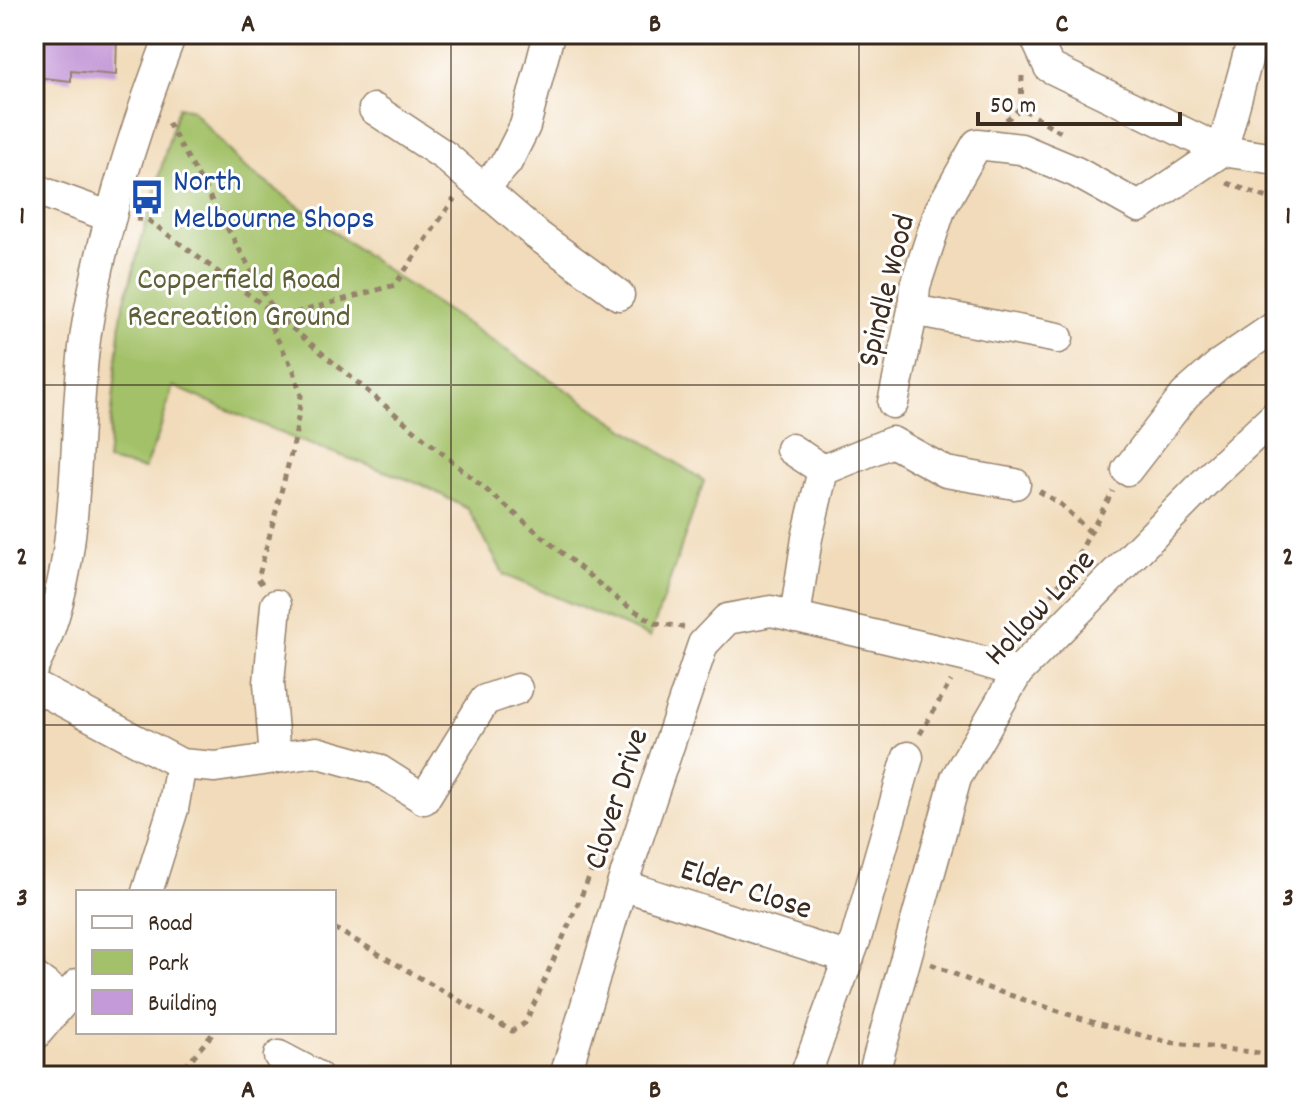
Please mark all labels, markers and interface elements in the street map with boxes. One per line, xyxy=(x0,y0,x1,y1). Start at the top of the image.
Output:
text: A xyxy=(241,7,255,44)
text: B xyxy=(649,7,661,44)
text: C xyxy=(1056,7,1069,44)
scale bar xyxy=(978,76,1180,126)
text: 50 m xyxy=(990,90,1036,124)
place label: North Melbourne Shops xyxy=(173,161,375,244)
bus stop icon: North Melbourne Shops xyxy=(128,178,166,216)
text: 1 xyxy=(19,199,25,236)
text: 1 xyxy=(1285,199,1291,236)
street label: Spindle Wood xyxy=(848,210,930,372)
park label: Copperfield Road Recreation Ground xyxy=(127,259,351,342)
text: 2 xyxy=(16,540,28,577)
text: 2 xyxy=(1282,540,1294,577)
street label: Hollow Lane xyxy=(975,541,1108,678)
street label: Clover Drive xyxy=(574,723,663,876)
street label: Elder Close xyxy=(674,849,817,935)
text: 3 xyxy=(16,881,28,918)
text: 3 xyxy=(1282,881,1294,918)
legend xyxy=(76,890,336,1034)
text: Road xyxy=(148,908,193,942)
text: Park xyxy=(148,948,189,982)
text: Building xyxy=(148,988,217,1022)
text: A xyxy=(241,1073,255,1110)
text: B xyxy=(649,1073,661,1110)
text: C xyxy=(1056,1073,1069,1110)

